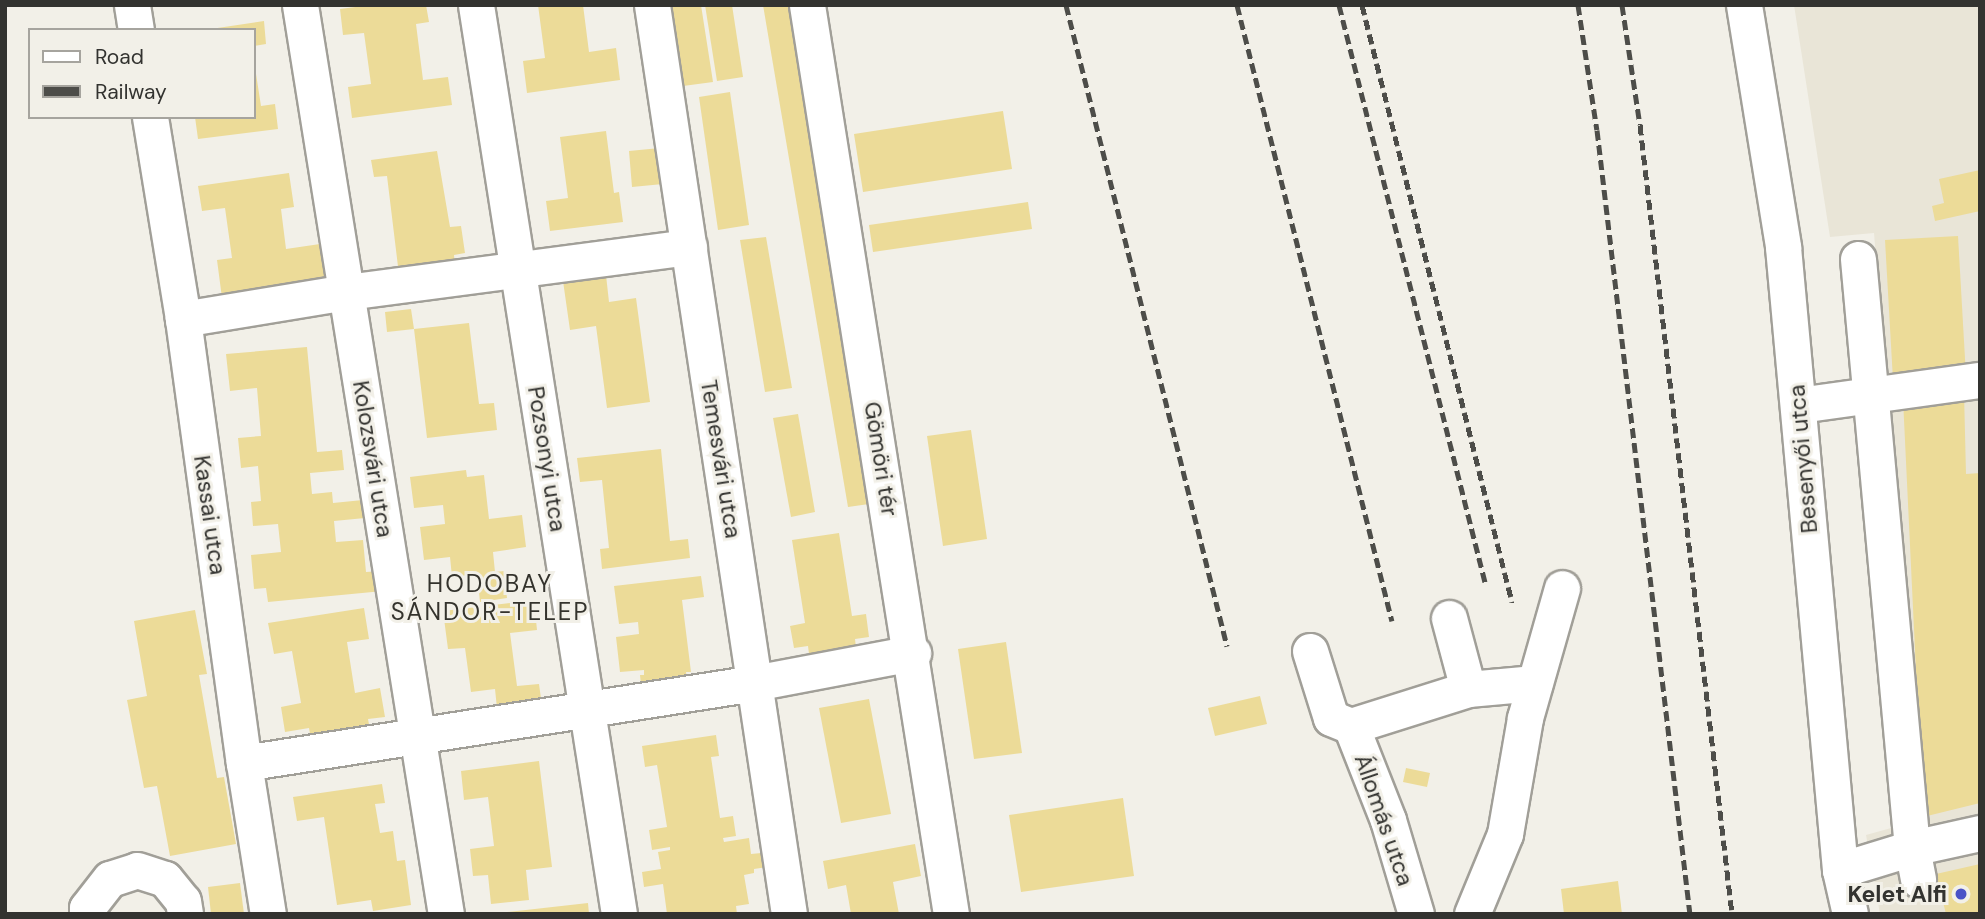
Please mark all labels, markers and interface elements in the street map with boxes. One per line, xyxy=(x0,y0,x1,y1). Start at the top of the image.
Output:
legend xyxy=(28,28,256,119)
text: Road xyxy=(95,43,144,71)
text: Railway xyxy=(95,78,167,106)
street label: Temesvári utca xyxy=(695,378,747,540)
street label: Kolozsvári utca xyxy=(347,379,399,539)
street label: Pozsonyi utca xyxy=(522,384,572,534)
street label: Besenyői utca xyxy=(1783,384,1823,534)
street label: Gömöri tér xyxy=(858,400,904,518)
street label: Kassai utca xyxy=(188,454,232,576)
district label: HODOBAY SÁNDOR-TELEP xyxy=(392,570,588,626)
street label: Állomás utca xyxy=(1349,751,1419,889)
place label: Kelet Alfi xyxy=(1847,880,1947,908)
marker: Kelet Alfi xyxy=(1953,886,1969,902)

